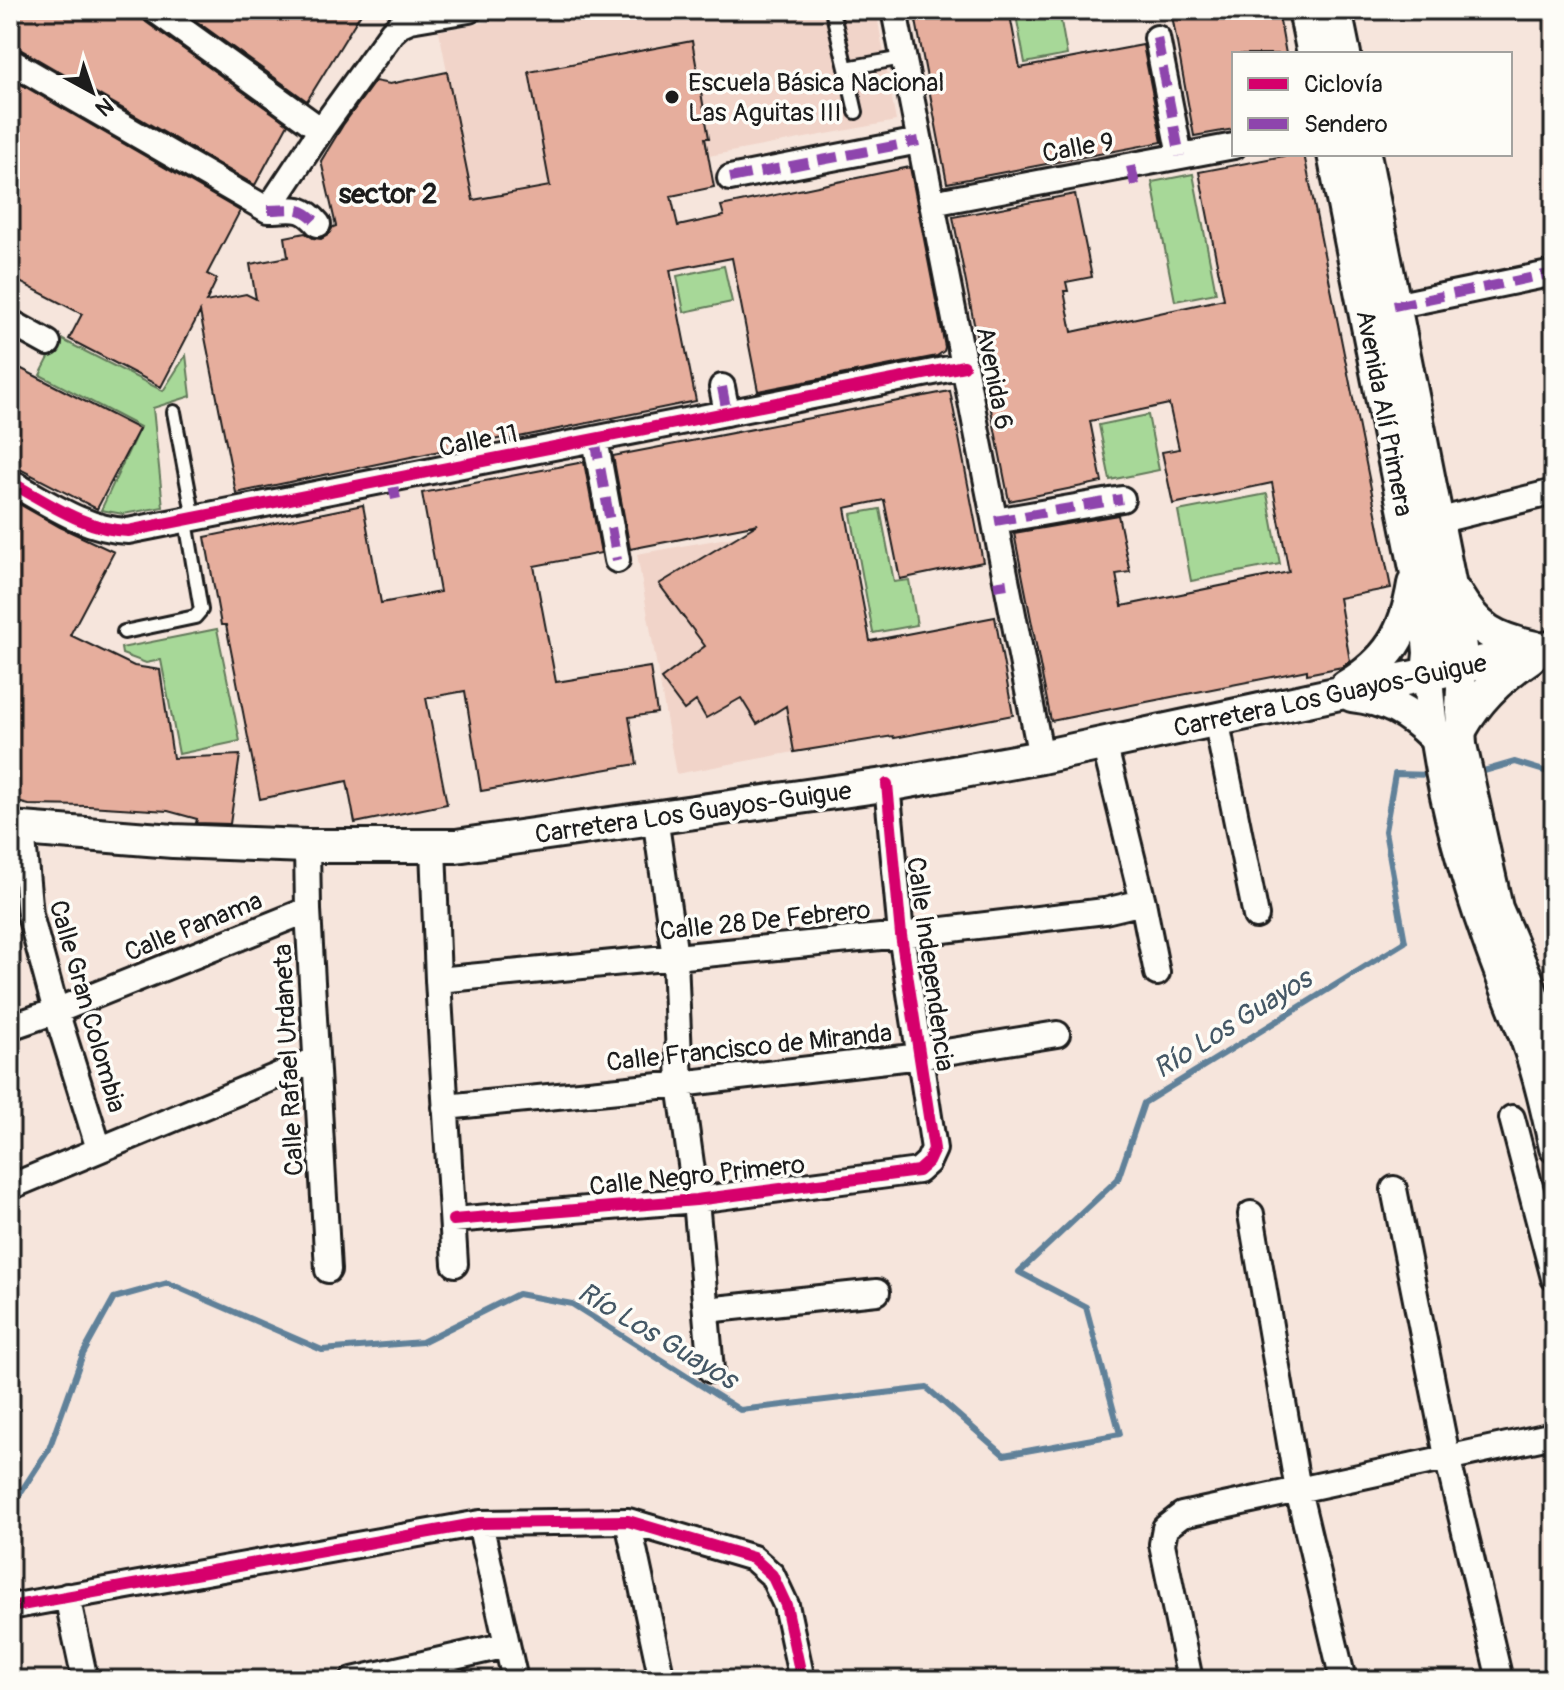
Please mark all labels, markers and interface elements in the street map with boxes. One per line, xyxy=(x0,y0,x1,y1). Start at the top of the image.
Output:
north arrow xyxy=(52,52,132,132)
legend xyxy=(1232,52,1512,156)
place label: Escuela Básica Nacional Las Aguitas III xyxy=(688,67,944,129)
text: Ciclovía xyxy=(1304,70,1383,99)
marker: Escuela Básica Nacional Las Aguitas III xyxy=(663,88,681,106)
text: N xyxy=(89,91,119,122)
text: Sendero xyxy=(1304,110,1388,139)
street label: Calle 9 xyxy=(1040,126,1117,170)
district label: sector 2 xyxy=(339,177,437,212)
street label: Avenida Alí Primera xyxy=(1348,307,1420,519)
street label: Avenida 6 xyxy=(968,324,1020,432)
street label: Calle 11 xyxy=(436,418,520,464)
street label: Carretera Los Guayos-Guigue xyxy=(1171,647,1490,745)
street label: Carretera Los Guayos-Guigue xyxy=(533,775,854,851)
street label: Calle Independencia xyxy=(899,855,961,1073)
street label: Calle Panama xyxy=(120,885,267,969)
street label: Calle 28 De Febrero xyxy=(658,894,872,948)
street label: Calle Gran Colombia xyxy=(41,897,133,1116)
street label: Calle Rafael Urdaneta xyxy=(267,943,311,1177)
water label: Río Los Guayos xyxy=(1147,960,1321,1087)
street label: Calle Francisco de Miranda xyxy=(605,1017,894,1079)
street label: Calle Negro Primero xyxy=(588,1149,806,1203)
water label: Río Los Guayos xyxy=(571,1275,746,1399)

